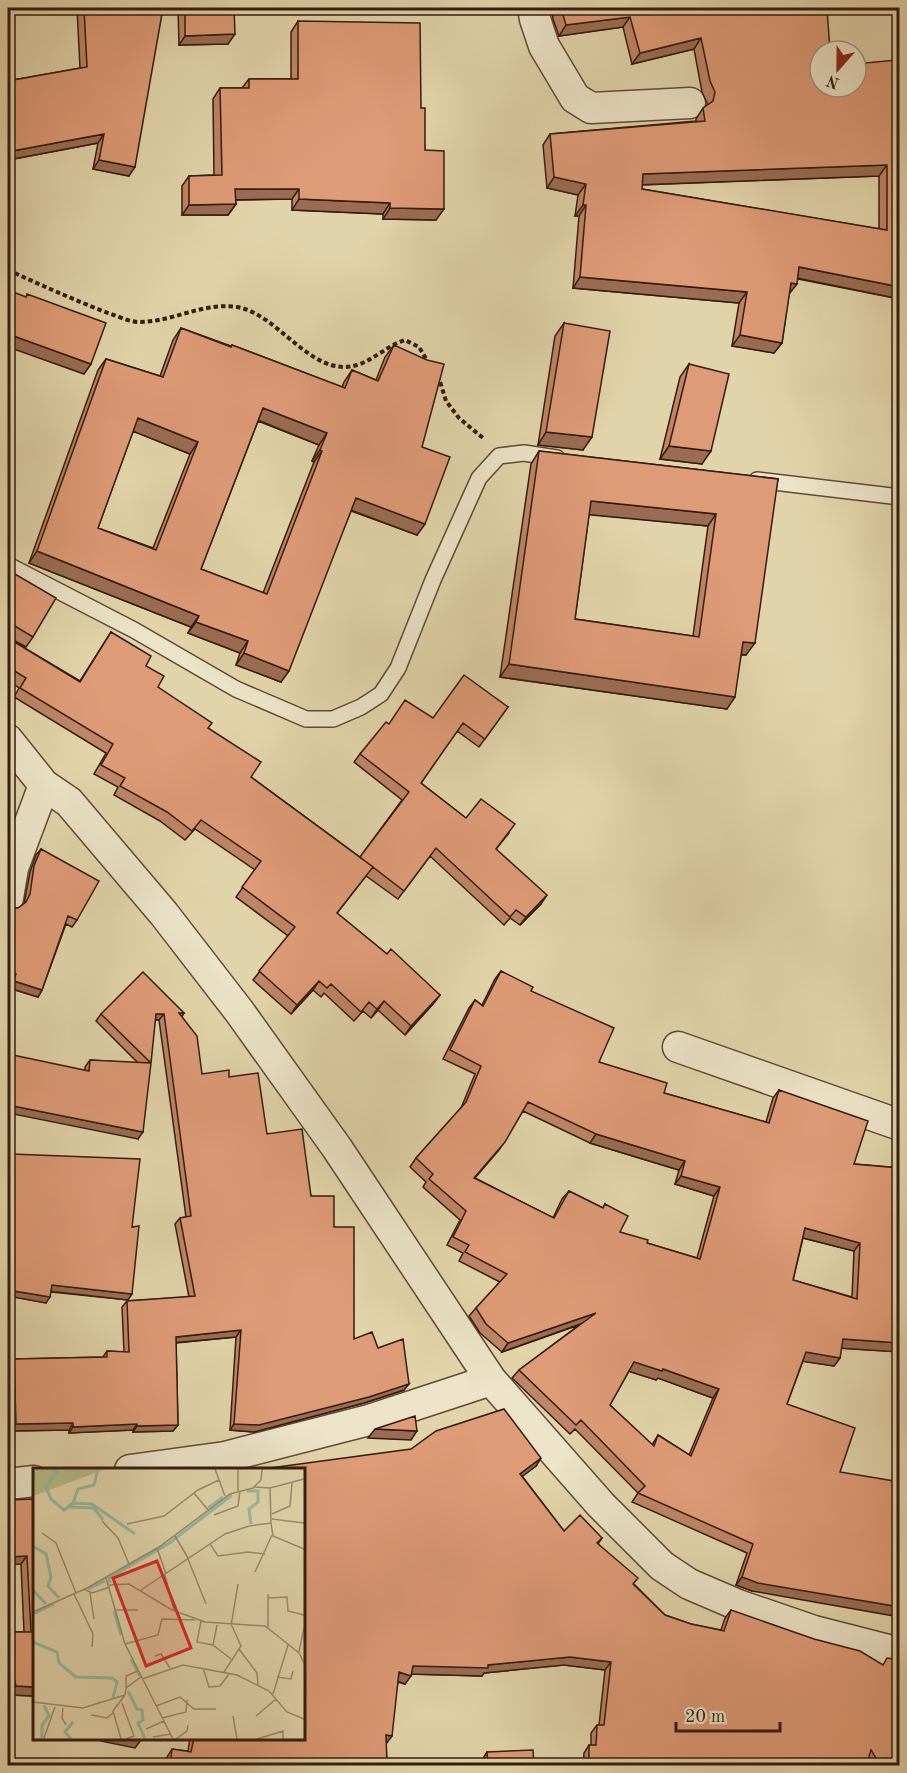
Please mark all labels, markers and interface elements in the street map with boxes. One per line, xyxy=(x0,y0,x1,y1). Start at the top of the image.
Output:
north arrow xyxy=(808,39,868,99)
text: N xyxy=(824,71,842,91)
inset map xyxy=(33,1468,304,1740)
scale bar xyxy=(676,1695,780,1733)
text: 20 m xyxy=(685,1708,725,1726)

